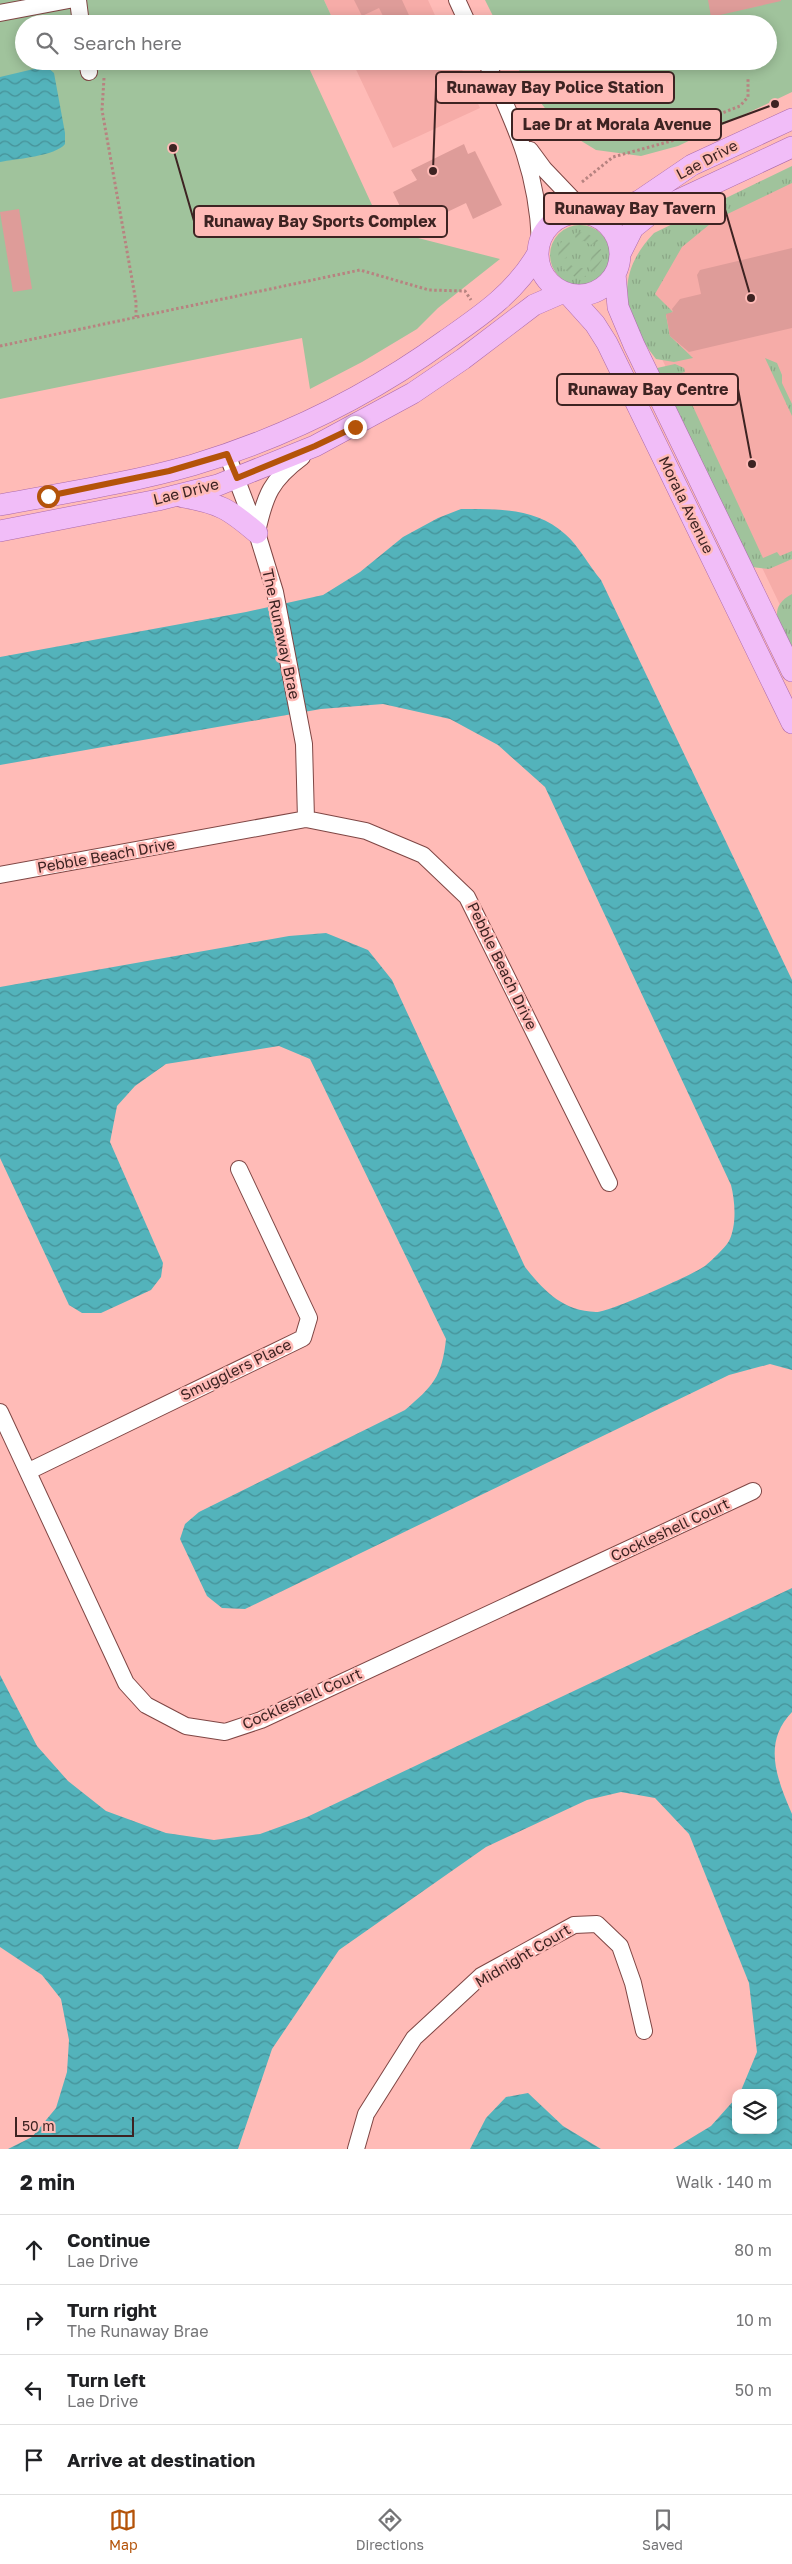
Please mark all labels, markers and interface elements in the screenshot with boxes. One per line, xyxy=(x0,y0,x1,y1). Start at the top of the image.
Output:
search box xyxy=(15,15,777,70)
icon: search xyxy=(33,29,61,57)
text: Search here xyxy=(73,31,182,54)
callout: Runaway Bay Police Station xyxy=(436,72,674,103)
text: Runaway Bay Police Station xyxy=(446,77,664,97)
callout: Lae Dr at Morala Avenue xyxy=(512,109,721,140)
text: Lae Dr at Morala Avenue xyxy=(523,114,711,134)
street label: Lae Drive xyxy=(673,135,741,183)
callout: Runaway Bay Tavern xyxy=(544,193,725,224)
text: Runaway Bay Tavern xyxy=(554,198,716,218)
callout: Runaway Bay Sports Complex xyxy=(194,206,447,237)
text: Runaway Bay Sports Complex xyxy=(203,211,437,231)
callout: Runaway Bay Centre xyxy=(557,374,738,405)
text: Runaway Bay Centre xyxy=(568,379,728,399)
route end xyxy=(344,416,367,439)
street label: Morala Avenue xyxy=(656,453,718,556)
street label: Lae Drive xyxy=(151,474,221,508)
route start xyxy=(37,485,60,508)
street label: The Runaway Brae xyxy=(259,567,305,701)
street label: Pebble Beach Drive xyxy=(36,834,176,876)
street label: Pebble Beach Drive xyxy=(464,899,542,1032)
street label: Smugglers Place xyxy=(177,1334,294,1404)
street label: Cockleshell Court xyxy=(607,1494,732,1564)
street label: Cockleshell Court xyxy=(239,1664,364,1733)
street label: Midnight Court xyxy=(472,1920,573,1991)
map controls xyxy=(732,2089,777,2134)
button: layers xyxy=(732,2089,777,2134)
scale bar xyxy=(15,2114,134,2137)
text: 50 m xyxy=(22,2117,55,2134)
text: 2 min xyxy=(20,2169,75,2195)
text: Walk · 140 m xyxy=(676,2172,772,2192)
text: Continue xyxy=(67,2228,150,2251)
icon: ahead xyxy=(20,2236,48,2264)
text: 80 m xyxy=(734,2240,772,2260)
text: Lae Drive xyxy=(67,2251,138,2271)
text: Turn right xyxy=(67,2298,157,2321)
icon: right xyxy=(20,2306,48,2334)
text: 10 m xyxy=(736,2310,772,2330)
text: The Runaway Brae xyxy=(67,2321,208,2341)
text: Turn left xyxy=(67,2368,146,2391)
icon: left xyxy=(20,2376,48,2404)
text: 50 m xyxy=(735,2380,772,2400)
text: Lae Drive xyxy=(67,2391,138,2411)
icon: arrive xyxy=(20,2446,48,2474)
text: Arrive at destination xyxy=(67,2448,255,2471)
tab: Map xyxy=(109,2506,138,2553)
tab: Directions xyxy=(356,2506,424,2553)
tab: Saved xyxy=(642,2506,683,2553)

